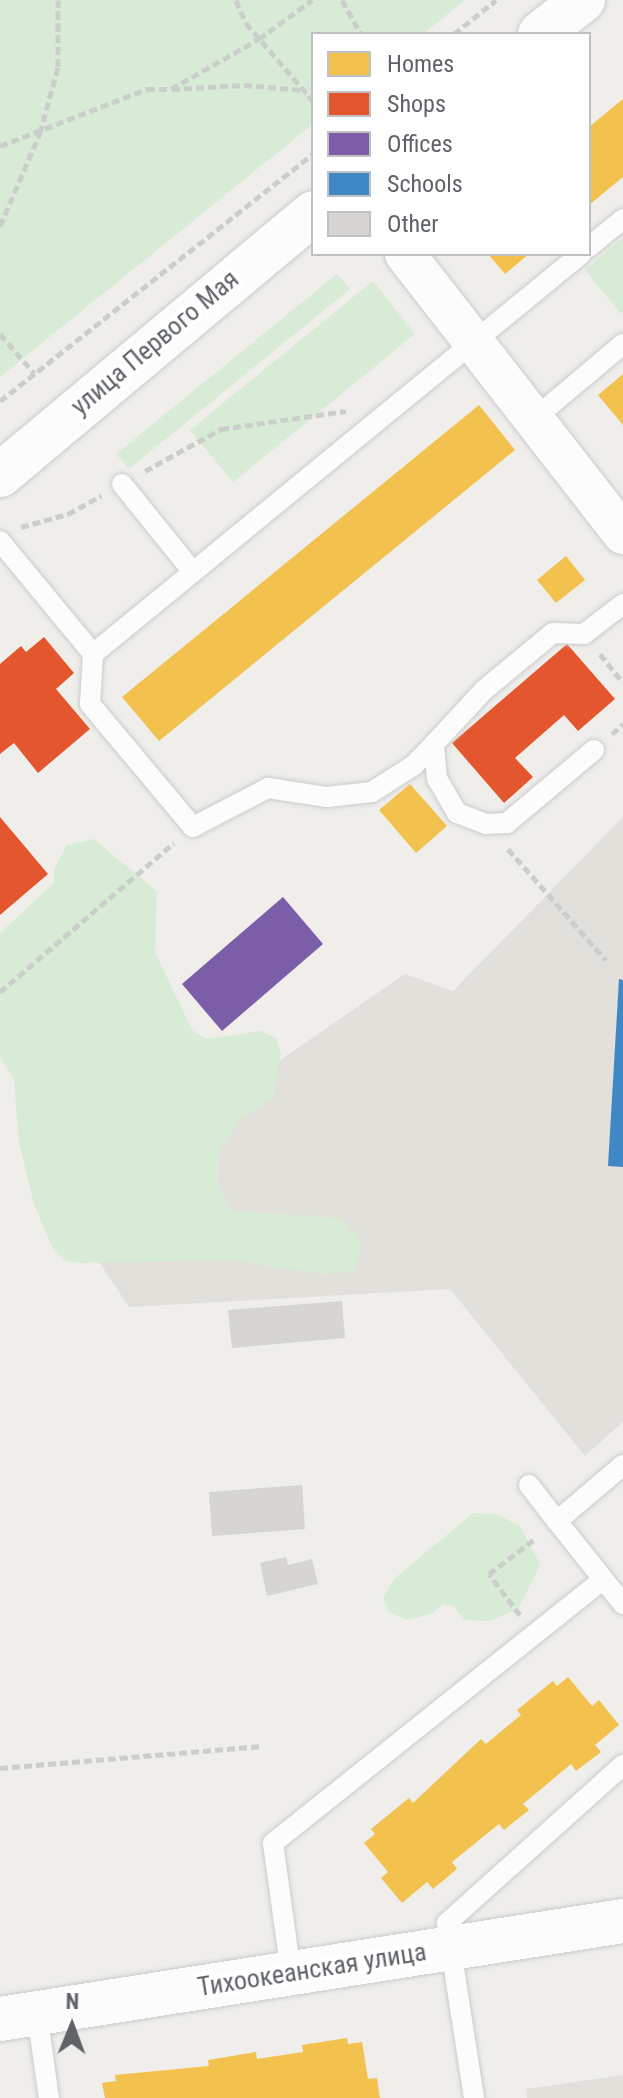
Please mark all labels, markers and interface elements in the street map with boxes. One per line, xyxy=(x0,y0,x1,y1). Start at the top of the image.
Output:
legend xyxy=(311,32,591,256)
text: Homes xyxy=(387,50,454,78)
text: Shops xyxy=(387,90,446,118)
text: Offices xyxy=(387,130,453,158)
text: Schools xyxy=(387,170,463,198)
text: Other xyxy=(387,210,439,238)
street label: улица Первого Мая xyxy=(65,264,245,422)
street label: Тихоокеанская улица xyxy=(195,1937,429,2003)
north arrow xyxy=(32,1986,112,2066)
text: N xyxy=(65,1989,79,2014)

